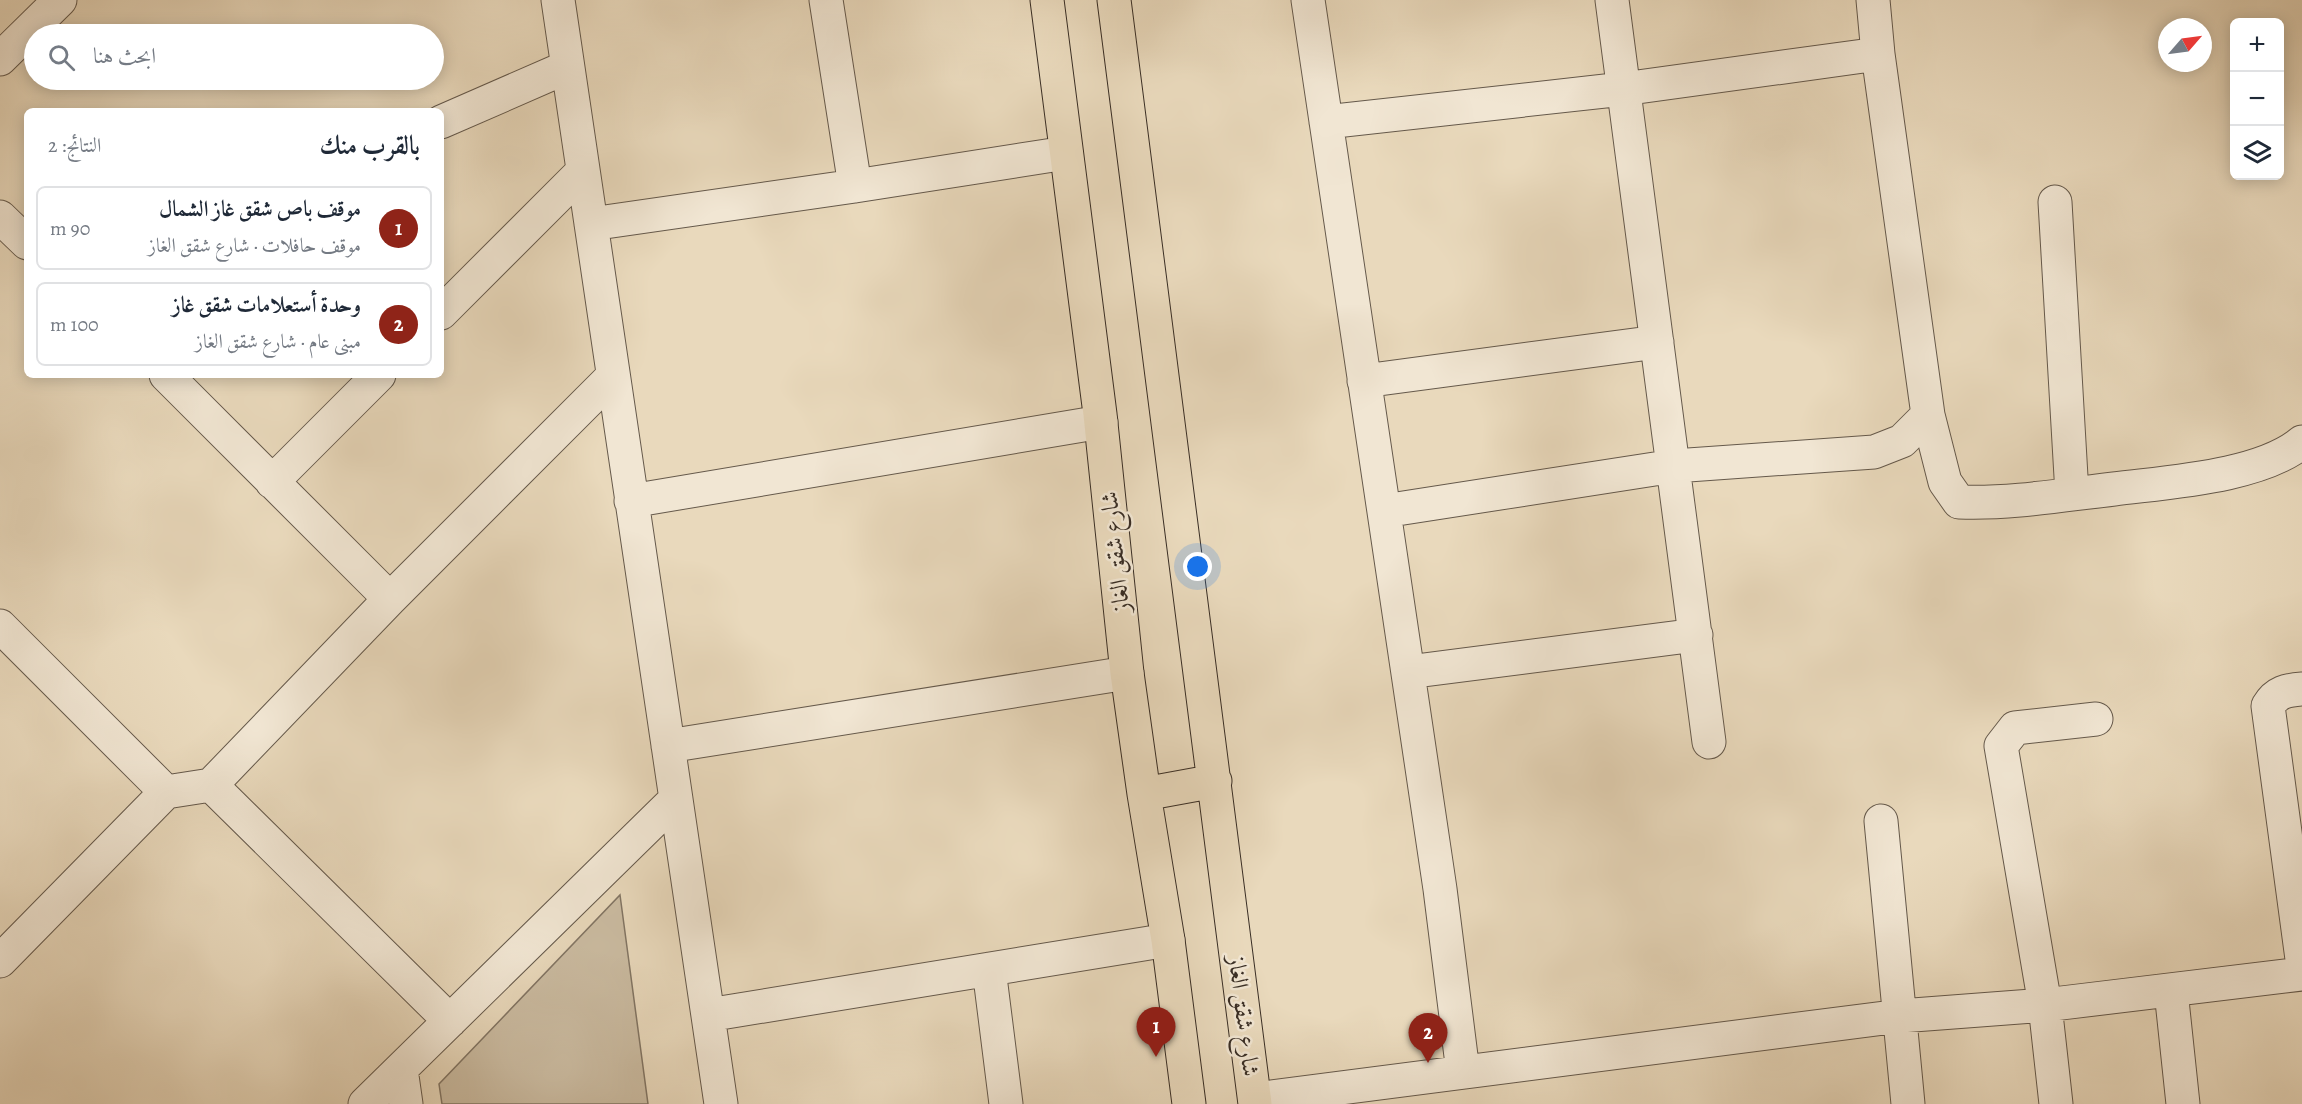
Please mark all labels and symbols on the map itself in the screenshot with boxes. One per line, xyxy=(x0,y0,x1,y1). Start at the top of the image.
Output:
north arrow xyxy=(2158,18,2212,72)
street label: شارع شقق الغاز xyxy=(1093,489,1141,616)
your location xyxy=(1183,552,1212,581)
street label: شارع شقق الغاز xyxy=(1216,952,1267,1079)
pin: 1 xyxy=(1136,1008,1176,1057)
pin: 2 xyxy=(1408,1014,1448,1063)

